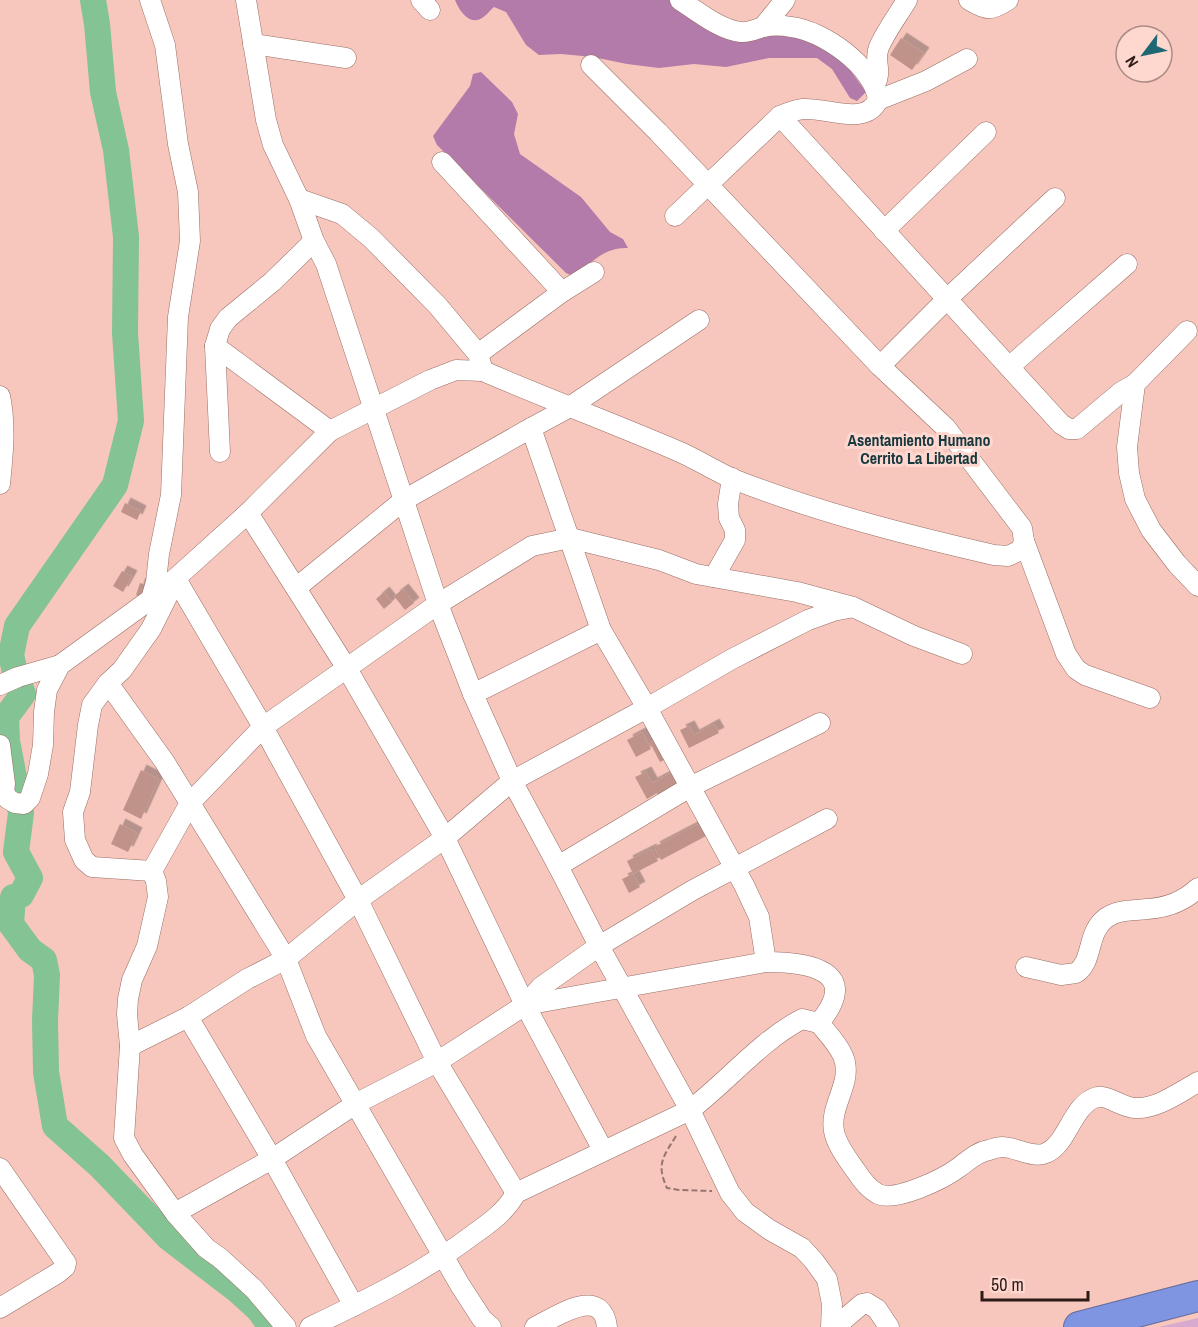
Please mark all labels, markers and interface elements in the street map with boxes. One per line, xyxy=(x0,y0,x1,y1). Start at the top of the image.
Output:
north arrow xyxy=(1114,24,1174,84)
text: N xyxy=(1119,52,1143,72)
district label: Asentamiento Humano Cerrito La Libertad xyxy=(848,429,990,469)
scale bar xyxy=(982,1264,1088,1302)
text: 50 m xyxy=(991,1272,1024,1297)

